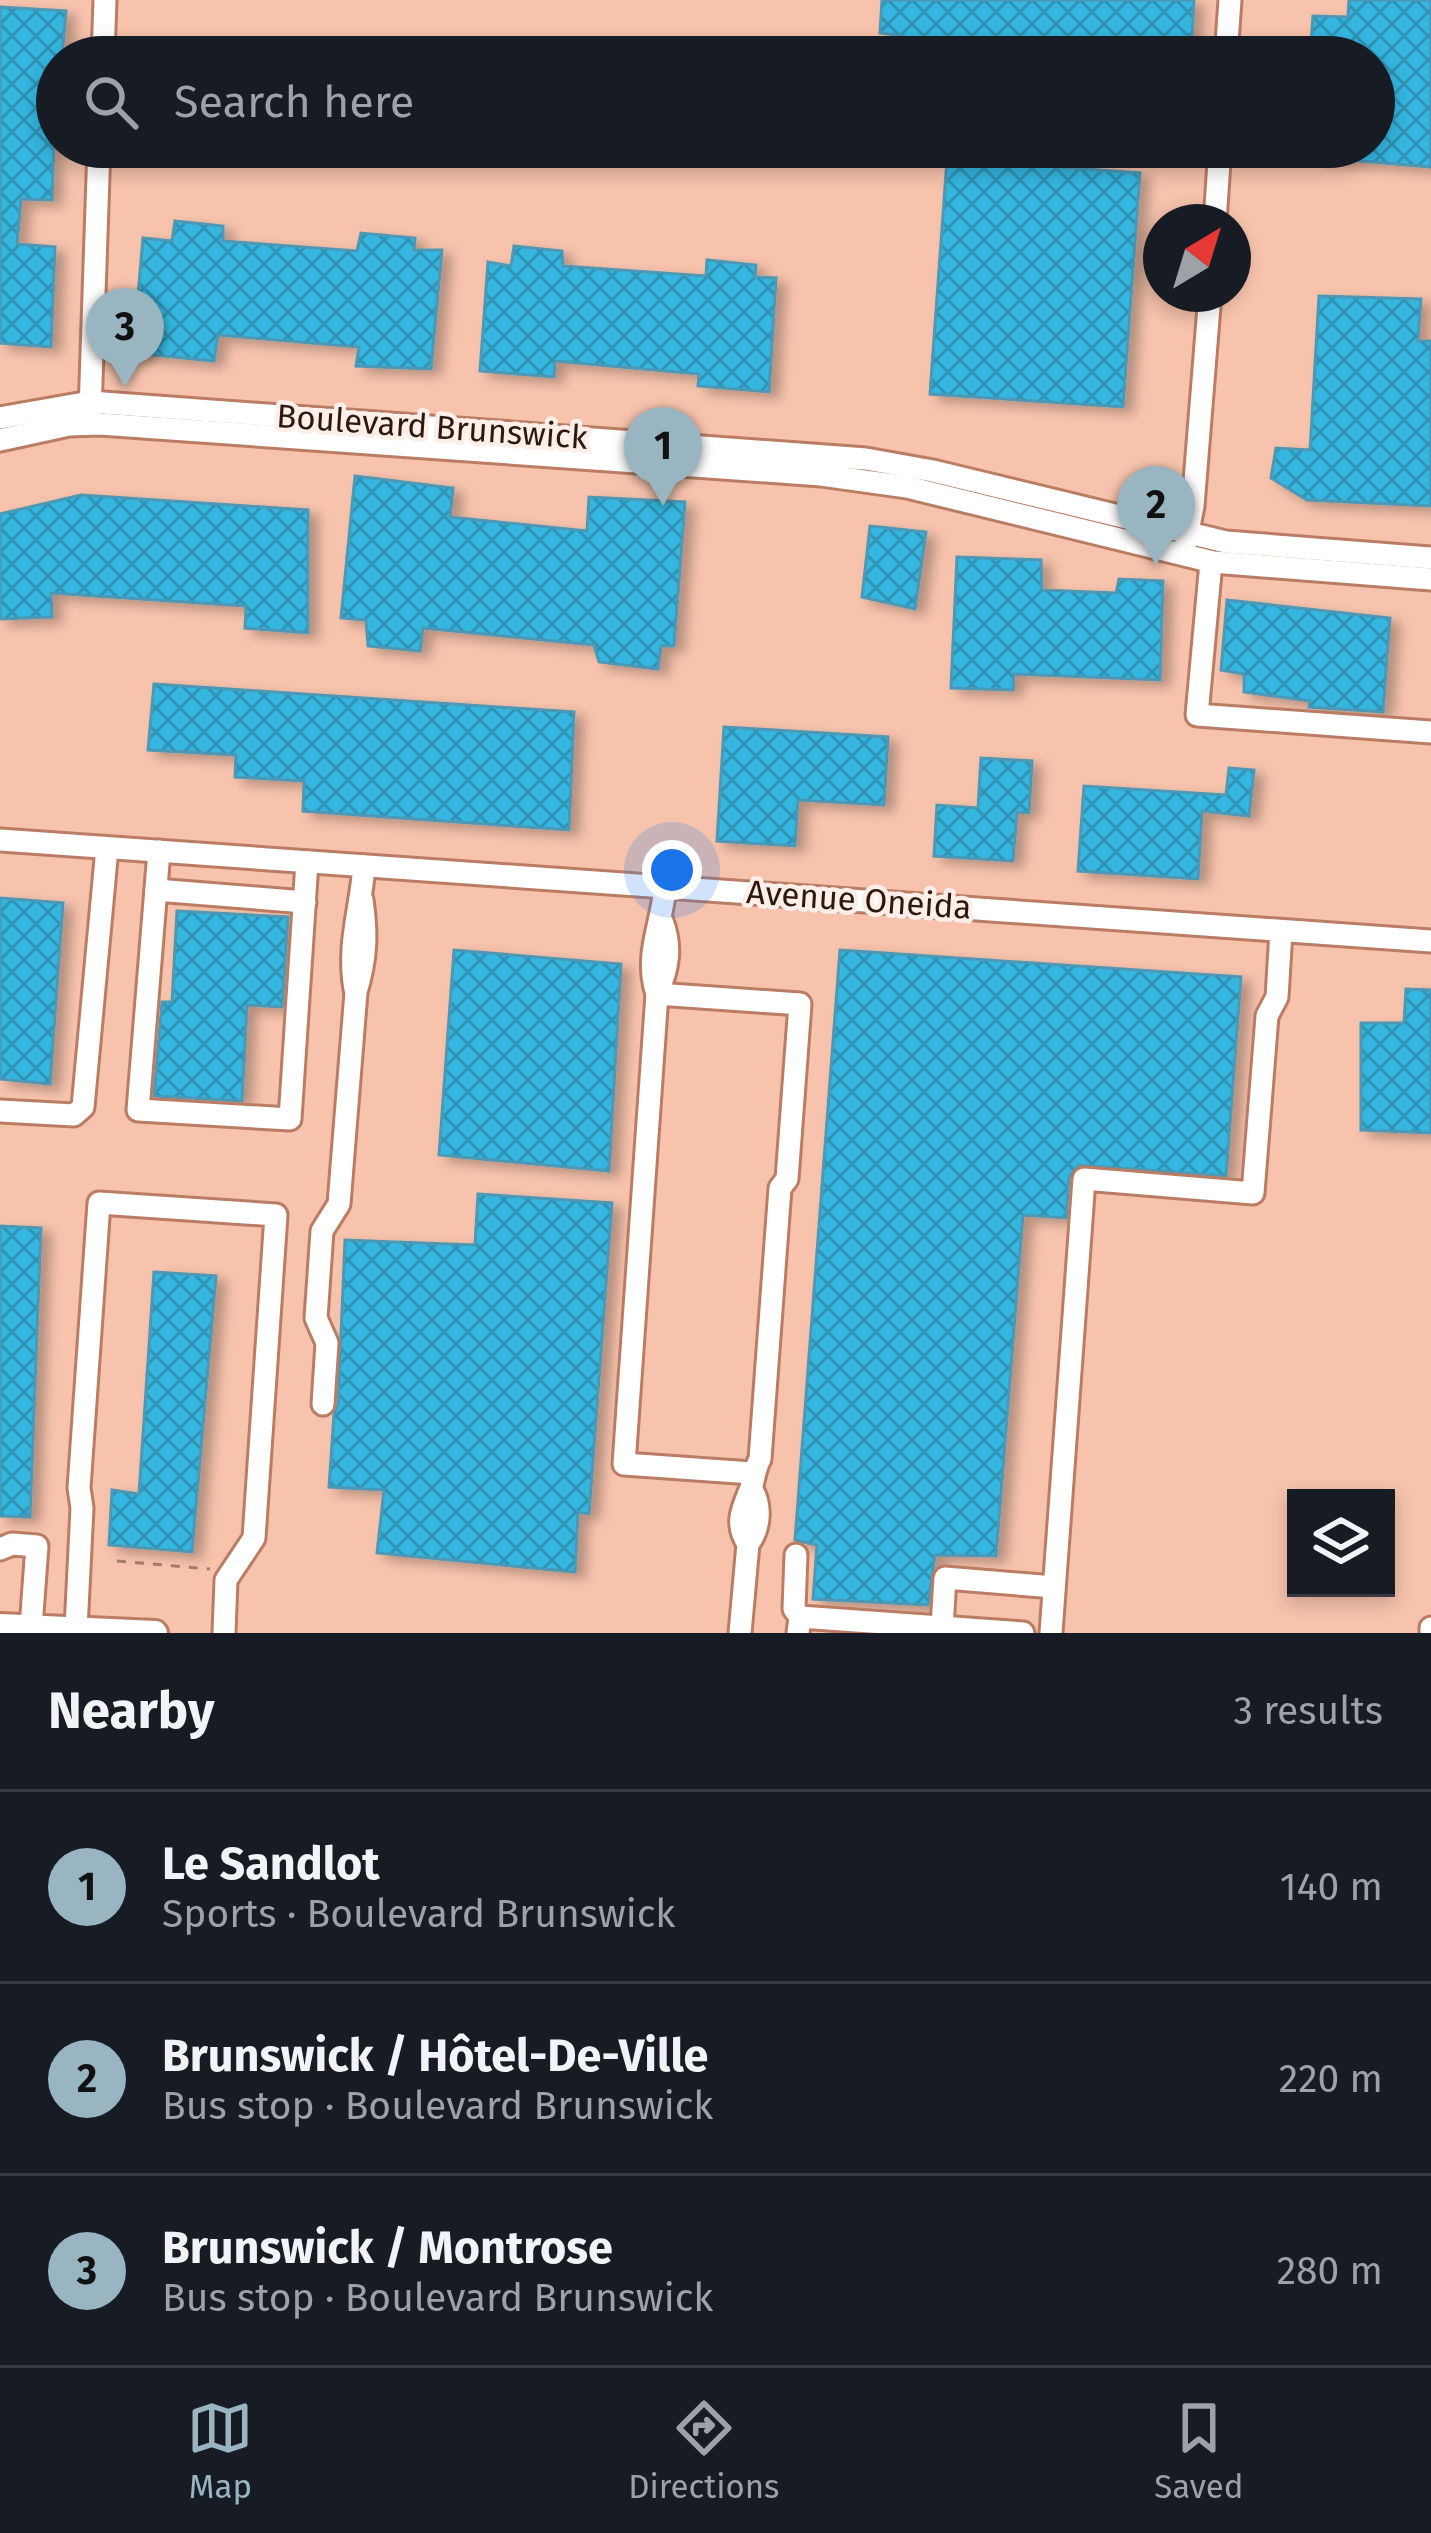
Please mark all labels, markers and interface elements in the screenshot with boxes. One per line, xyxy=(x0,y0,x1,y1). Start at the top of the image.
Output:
search box xyxy=(36,36,1395,168)
icon: search xyxy=(78,69,144,135)
text: Search here xyxy=(174,75,414,129)
north arrow xyxy=(1143,204,1251,312)
pin: 3 xyxy=(86,288,164,387)
street label: Boulevard Brunswick xyxy=(275,396,589,458)
pin: 1 xyxy=(624,407,702,506)
pin: 2 xyxy=(1117,466,1195,565)
your location xyxy=(642,840,702,900)
street label: Avenue Oneida xyxy=(745,872,973,928)
map controls xyxy=(1287,1489,1395,1597)
button: layers xyxy=(1287,1489,1395,1597)
text: Nearby xyxy=(48,1680,214,1742)
text: 3 results xyxy=(1233,1688,1383,1734)
text: Le Sandlot xyxy=(162,1837,380,1891)
text: 1 xyxy=(78,1864,96,1910)
text: 140 m xyxy=(1280,1864,1383,1910)
text: Sports · Boulevard Brunswick xyxy=(162,1891,675,1937)
text: Brunswick / Hôtel-De-Ville xyxy=(162,2029,708,2083)
text: 2 xyxy=(77,2056,97,2102)
text: 220 m xyxy=(1279,2056,1383,2102)
text: Bus stop · Boulevard Brunswick xyxy=(162,2083,713,2129)
text: Brunswick / Montrose xyxy=(162,2221,613,2275)
text: 3 xyxy=(77,2248,97,2294)
text: 280 m xyxy=(1277,2248,1383,2294)
text: Bus stop · Boulevard Brunswick xyxy=(162,2275,713,2321)
tab: Map xyxy=(187,2395,253,2507)
tab: Directions xyxy=(628,2395,780,2507)
tab: Saved xyxy=(1154,2395,1244,2507)

